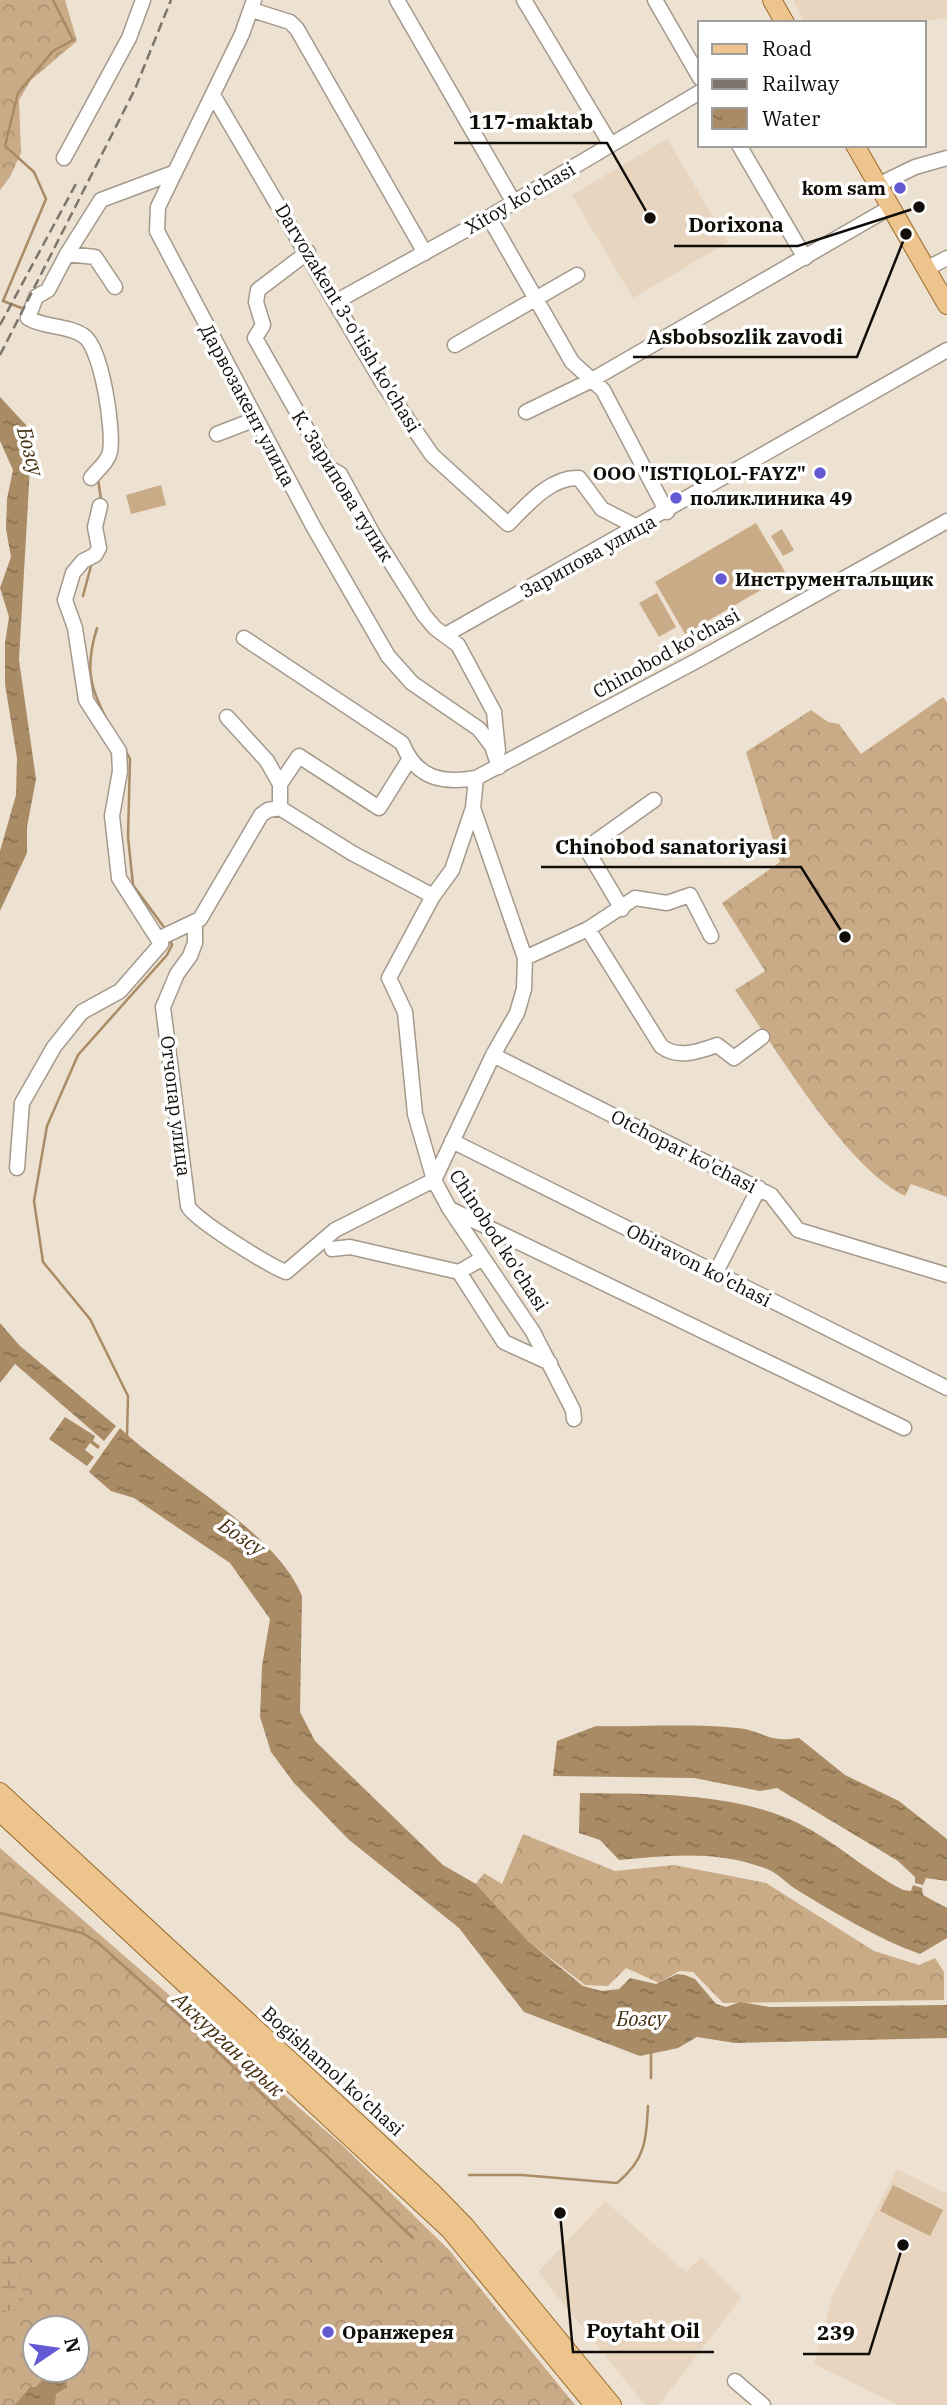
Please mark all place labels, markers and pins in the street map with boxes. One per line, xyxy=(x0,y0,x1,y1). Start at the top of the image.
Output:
callout: 117-maktab xyxy=(454,101,607,143)
place label: kom sam xyxy=(802,176,886,200)
marker: kom sam xyxy=(892,180,908,196)
callout: Dorixona xyxy=(674,204,798,246)
callout: Asbobsozlik zavodi xyxy=(633,315,857,357)
place label: ООО "ISTIQLOL-FAYZ" xyxy=(593,461,806,485)
marker: ООО "ISTIQLOL-FAYZ" xyxy=(812,465,828,481)
place label: поликлиника 49 xyxy=(690,486,852,510)
marker: поликлиника 49 xyxy=(668,490,684,506)
place label: Инструментальщик xyxy=(735,567,934,591)
marker: Инструментальщик xyxy=(713,571,729,587)
callout: Chinobod sanatoriyasi xyxy=(541,825,801,867)
callout: Poytaht Oil xyxy=(573,2310,714,2352)
callout: 239 xyxy=(803,2312,869,2354)
place label: Оранжерея xyxy=(342,2320,454,2344)
marker: Оранжерея xyxy=(320,2324,336,2340)

